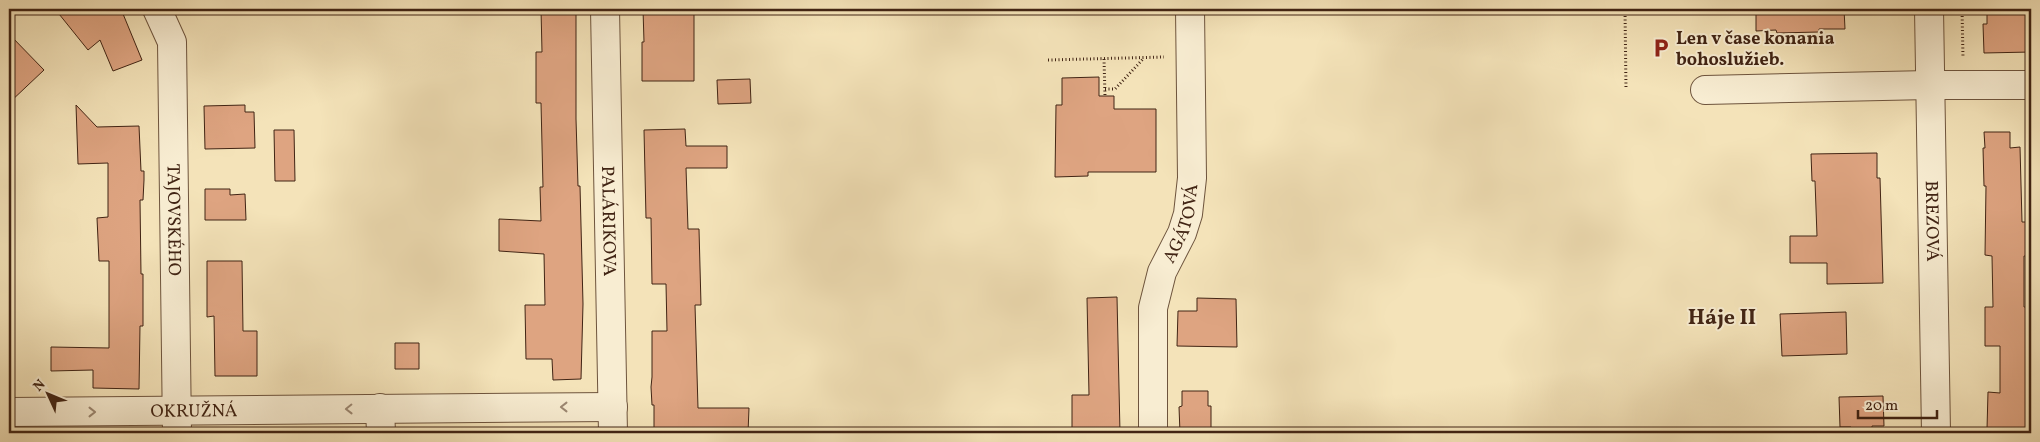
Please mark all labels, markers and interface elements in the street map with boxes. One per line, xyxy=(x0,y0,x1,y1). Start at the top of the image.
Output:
place label: Len v čase konania bohoslužieb. xyxy=(1676,27,1835,73)
parking icon: Len v čase konania bohoslužieb. xyxy=(1650,37,1672,59)
street label: TAJOVSKÉHO xyxy=(160,163,186,276)
street label: PALÁRIKOVA xyxy=(594,165,621,277)
street label: BREZOVÁ xyxy=(1918,180,1944,262)
street label: AGÁTOVÁ xyxy=(1158,182,1205,268)
district label: Háje II xyxy=(1688,303,1756,334)
north arrow xyxy=(22,370,72,420)
text: N xyxy=(29,376,50,396)
scale bar xyxy=(1858,387,1936,419)
text: 20 m xyxy=(1865,396,1898,417)
street label: OKRUŽNÁ xyxy=(150,399,238,425)
one-way arrow xyxy=(560,402,568,412)
one-way arrow xyxy=(345,404,352,414)
one-way arrow xyxy=(89,407,97,417)

